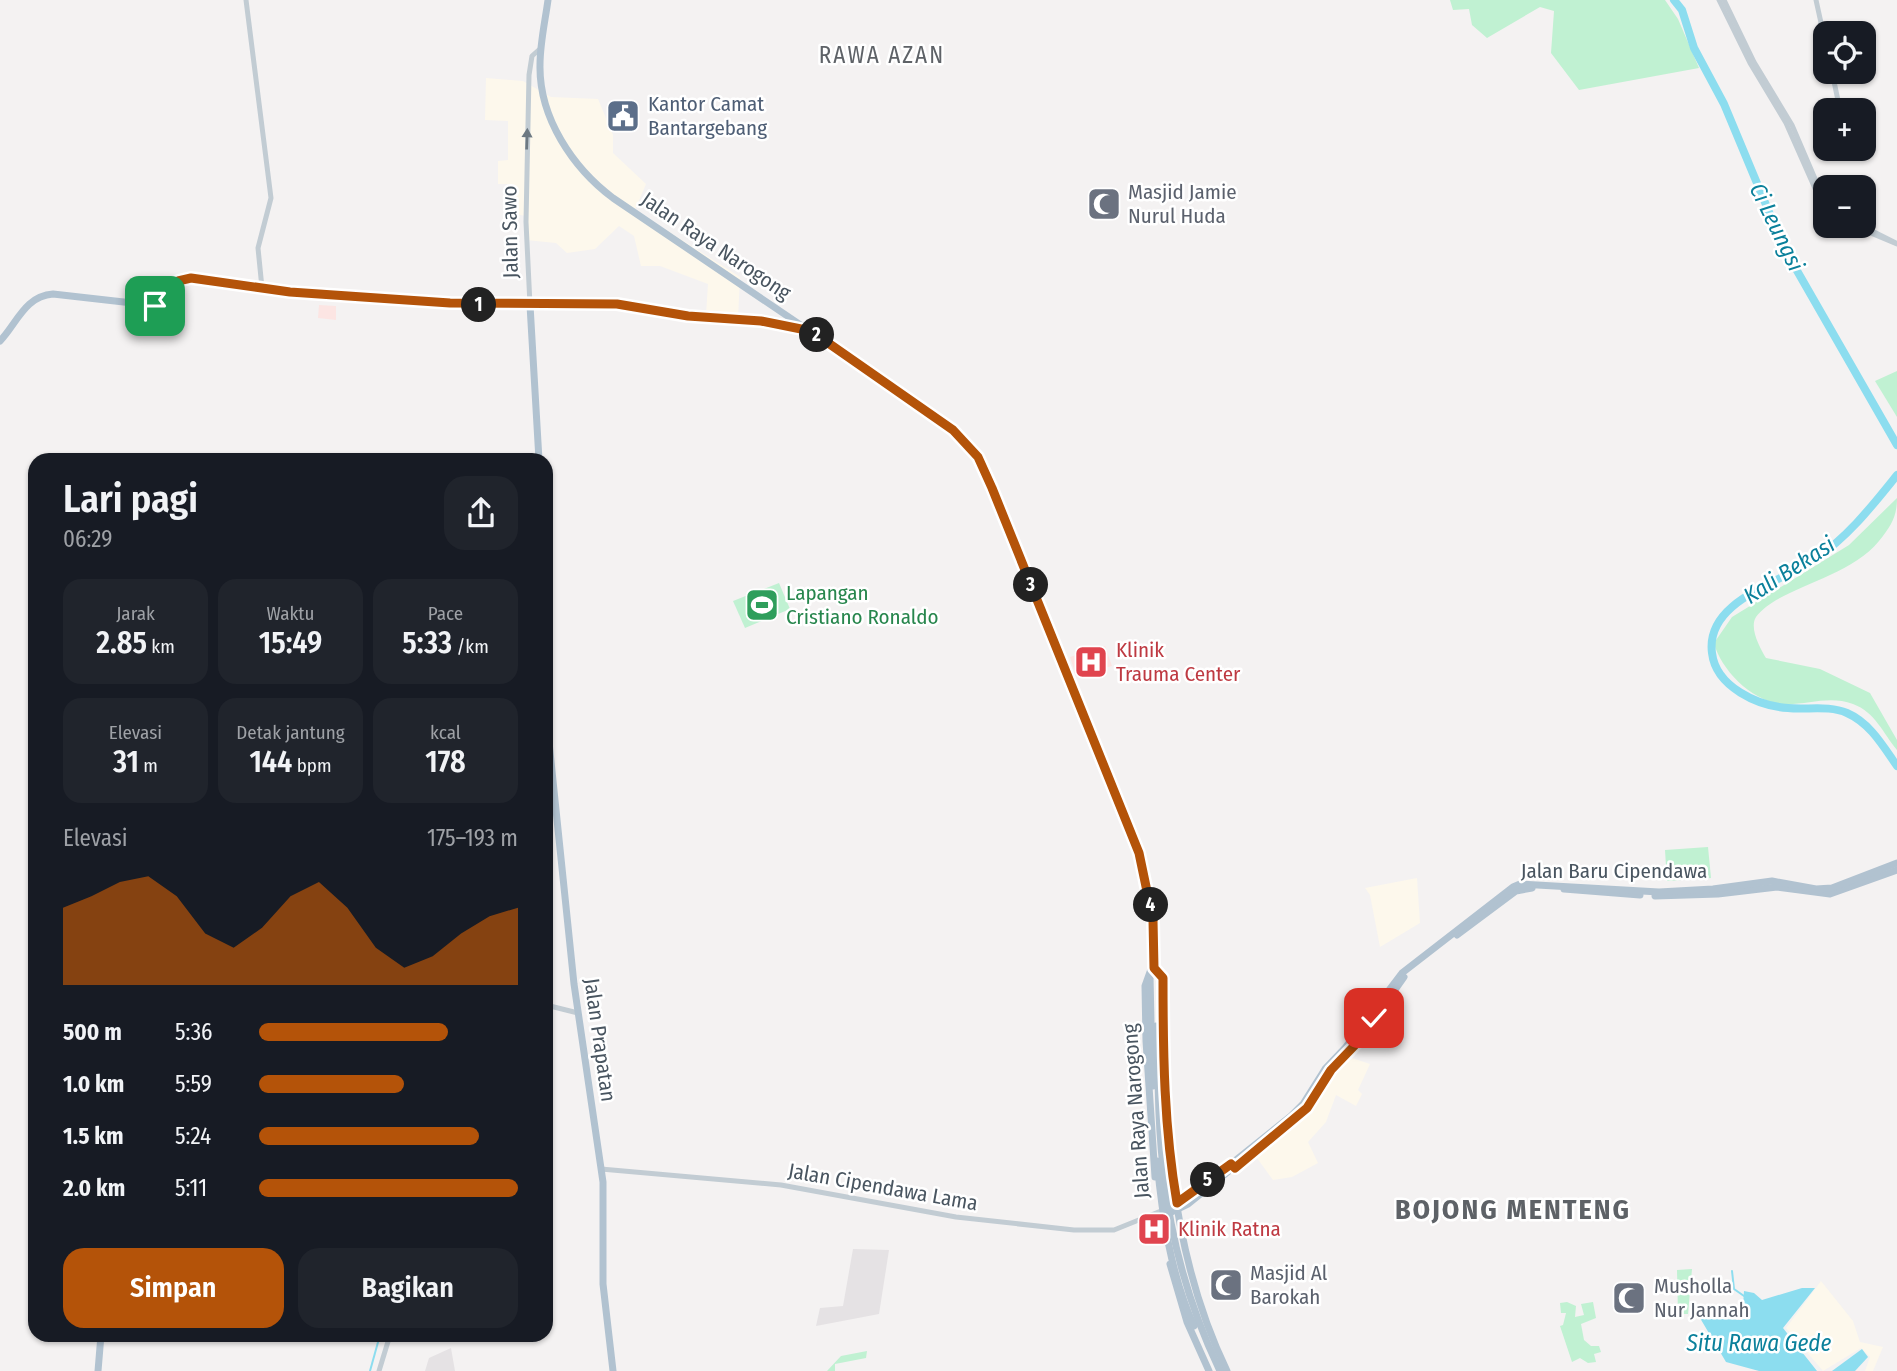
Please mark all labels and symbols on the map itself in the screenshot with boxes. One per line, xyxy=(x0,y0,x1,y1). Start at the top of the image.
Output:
district label: RAWA AZAN xyxy=(819,41,945,69)
place label: Kantor Camat Bantargebang xyxy=(648,91,767,141)
public building icon: Kantor Camat Bantargebang xyxy=(604,97,642,135)
one-way arrow xyxy=(522,127,533,149)
water label: Ci Leungsi xyxy=(1744,178,1810,276)
place label: Masjid Jamie Nurul Huda xyxy=(1128,179,1237,229)
street label: Jalan Sawo xyxy=(496,185,524,279)
mosque icon: Masjid Jamie Nurul Huda xyxy=(1085,185,1123,223)
street label: Jalan Raya Narogong xyxy=(636,186,796,306)
pin xyxy=(125,276,185,336)
pin: 1 xyxy=(462,288,496,322)
pin: 2 xyxy=(800,318,834,352)
water label: Kali Bekasi xyxy=(1738,530,1840,610)
pin: 3 xyxy=(1014,568,1048,602)
place label: Lapangan Cristiano Ronaldo xyxy=(786,580,939,630)
sports icon: Lapangan Cristiano Ronaldo xyxy=(743,586,781,624)
place label: Klinik Trauma Center xyxy=(1116,637,1241,687)
hospital icon: Klinik Trauma Center xyxy=(1072,643,1110,681)
street label: Jalan Baru Cipendawa xyxy=(1521,858,1707,884)
pin: 4 xyxy=(1134,888,1168,922)
street label: Jalan Prapatan xyxy=(578,977,622,1103)
pin xyxy=(1344,988,1404,1048)
street label: Jalan Raya Narogong xyxy=(1117,1022,1155,1199)
street label: Jalan Cipendawa Lama xyxy=(786,1158,980,1216)
pin: 5 xyxy=(1190,1162,1226,1198)
district label: BOJONG MENTENG xyxy=(1395,1193,1631,1226)
hospital icon: Klinik Ratna xyxy=(1135,1210,1173,1248)
place label: Klinik Ratna xyxy=(1178,1216,1281,1242)
place label: Masjid Al Barokah xyxy=(1250,1260,1328,1310)
mosque icon: Masjid Al Barokah xyxy=(1207,1266,1245,1304)
place label: Musholla Nur Jannah xyxy=(1654,1273,1750,1323)
mosque icon: Musholla Nur Jannah xyxy=(1610,1279,1648,1317)
water label: Situ Rawa Gede xyxy=(1686,1329,1832,1357)

